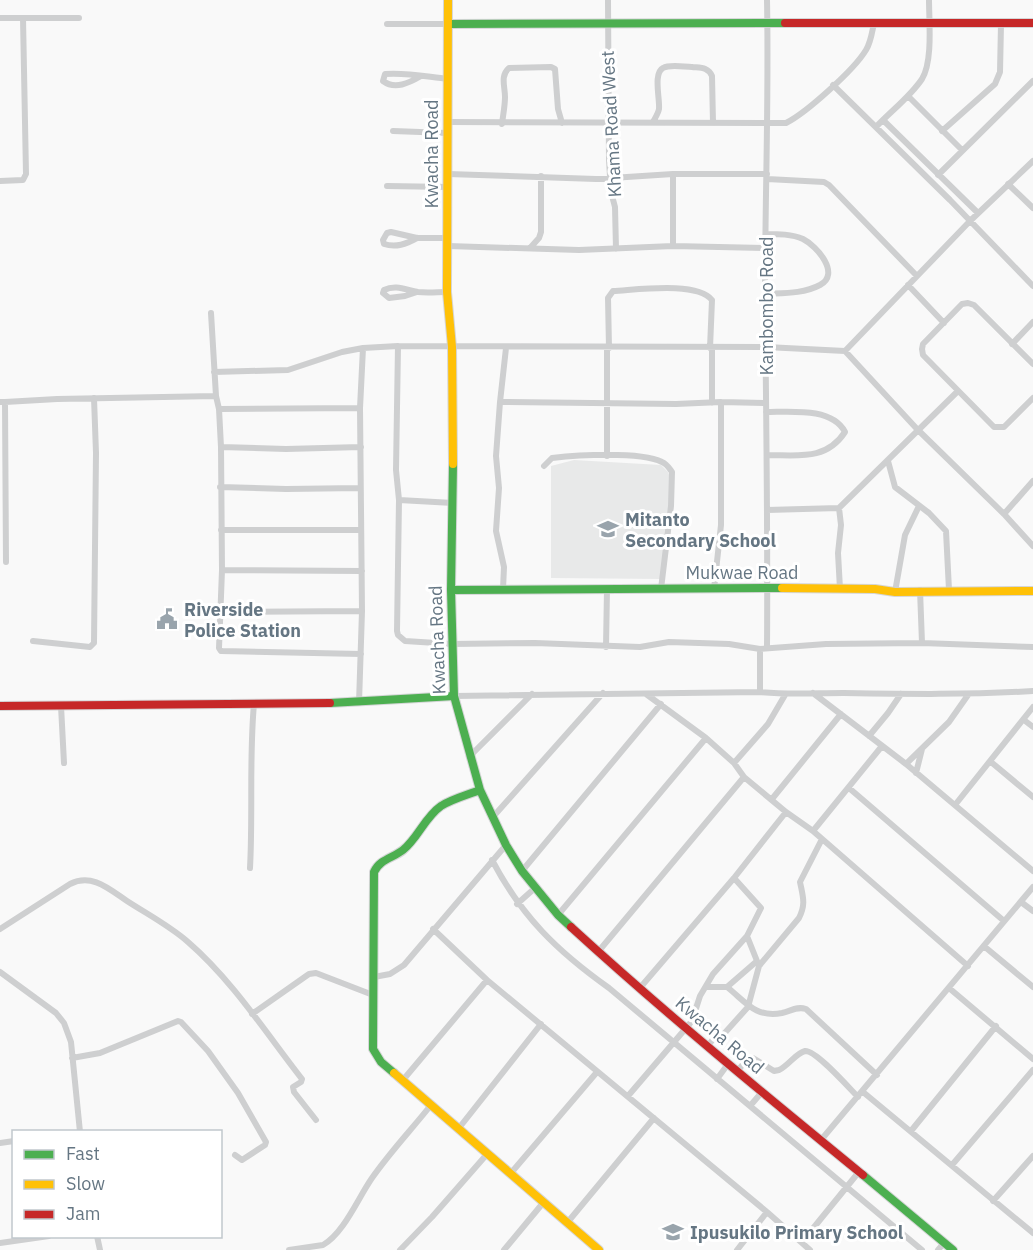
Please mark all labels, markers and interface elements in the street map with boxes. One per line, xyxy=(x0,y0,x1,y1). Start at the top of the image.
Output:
street label: Khama Road West xyxy=(596,50,626,198)
street label: Kwacha Road xyxy=(420,99,443,209)
street label: Kambombo Road xyxy=(755,237,778,375)
place label: Mitanto Secondary School xyxy=(625,508,776,552)
school or university icon: Mitanto Secondary School xyxy=(596,517,620,541)
street label: Mukwae Road xyxy=(685,561,799,584)
street label: Kwacha Road xyxy=(424,585,450,695)
place label: Riverside Police Station xyxy=(184,598,301,642)
public building icon: Riverside Police Station xyxy=(155,607,179,631)
street label: Kwacha Road xyxy=(671,991,769,1079)
legend xyxy=(12,1130,222,1238)
text: Fast xyxy=(66,1142,100,1165)
text: Slow xyxy=(66,1172,105,1195)
text: Jam xyxy=(66,1202,101,1225)
school or university icon: Ipusukilo Primary School xyxy=(661,1220,685,1244)
place label: Ipusukilo Primary School xyxy=(690,1221,904,1244)

